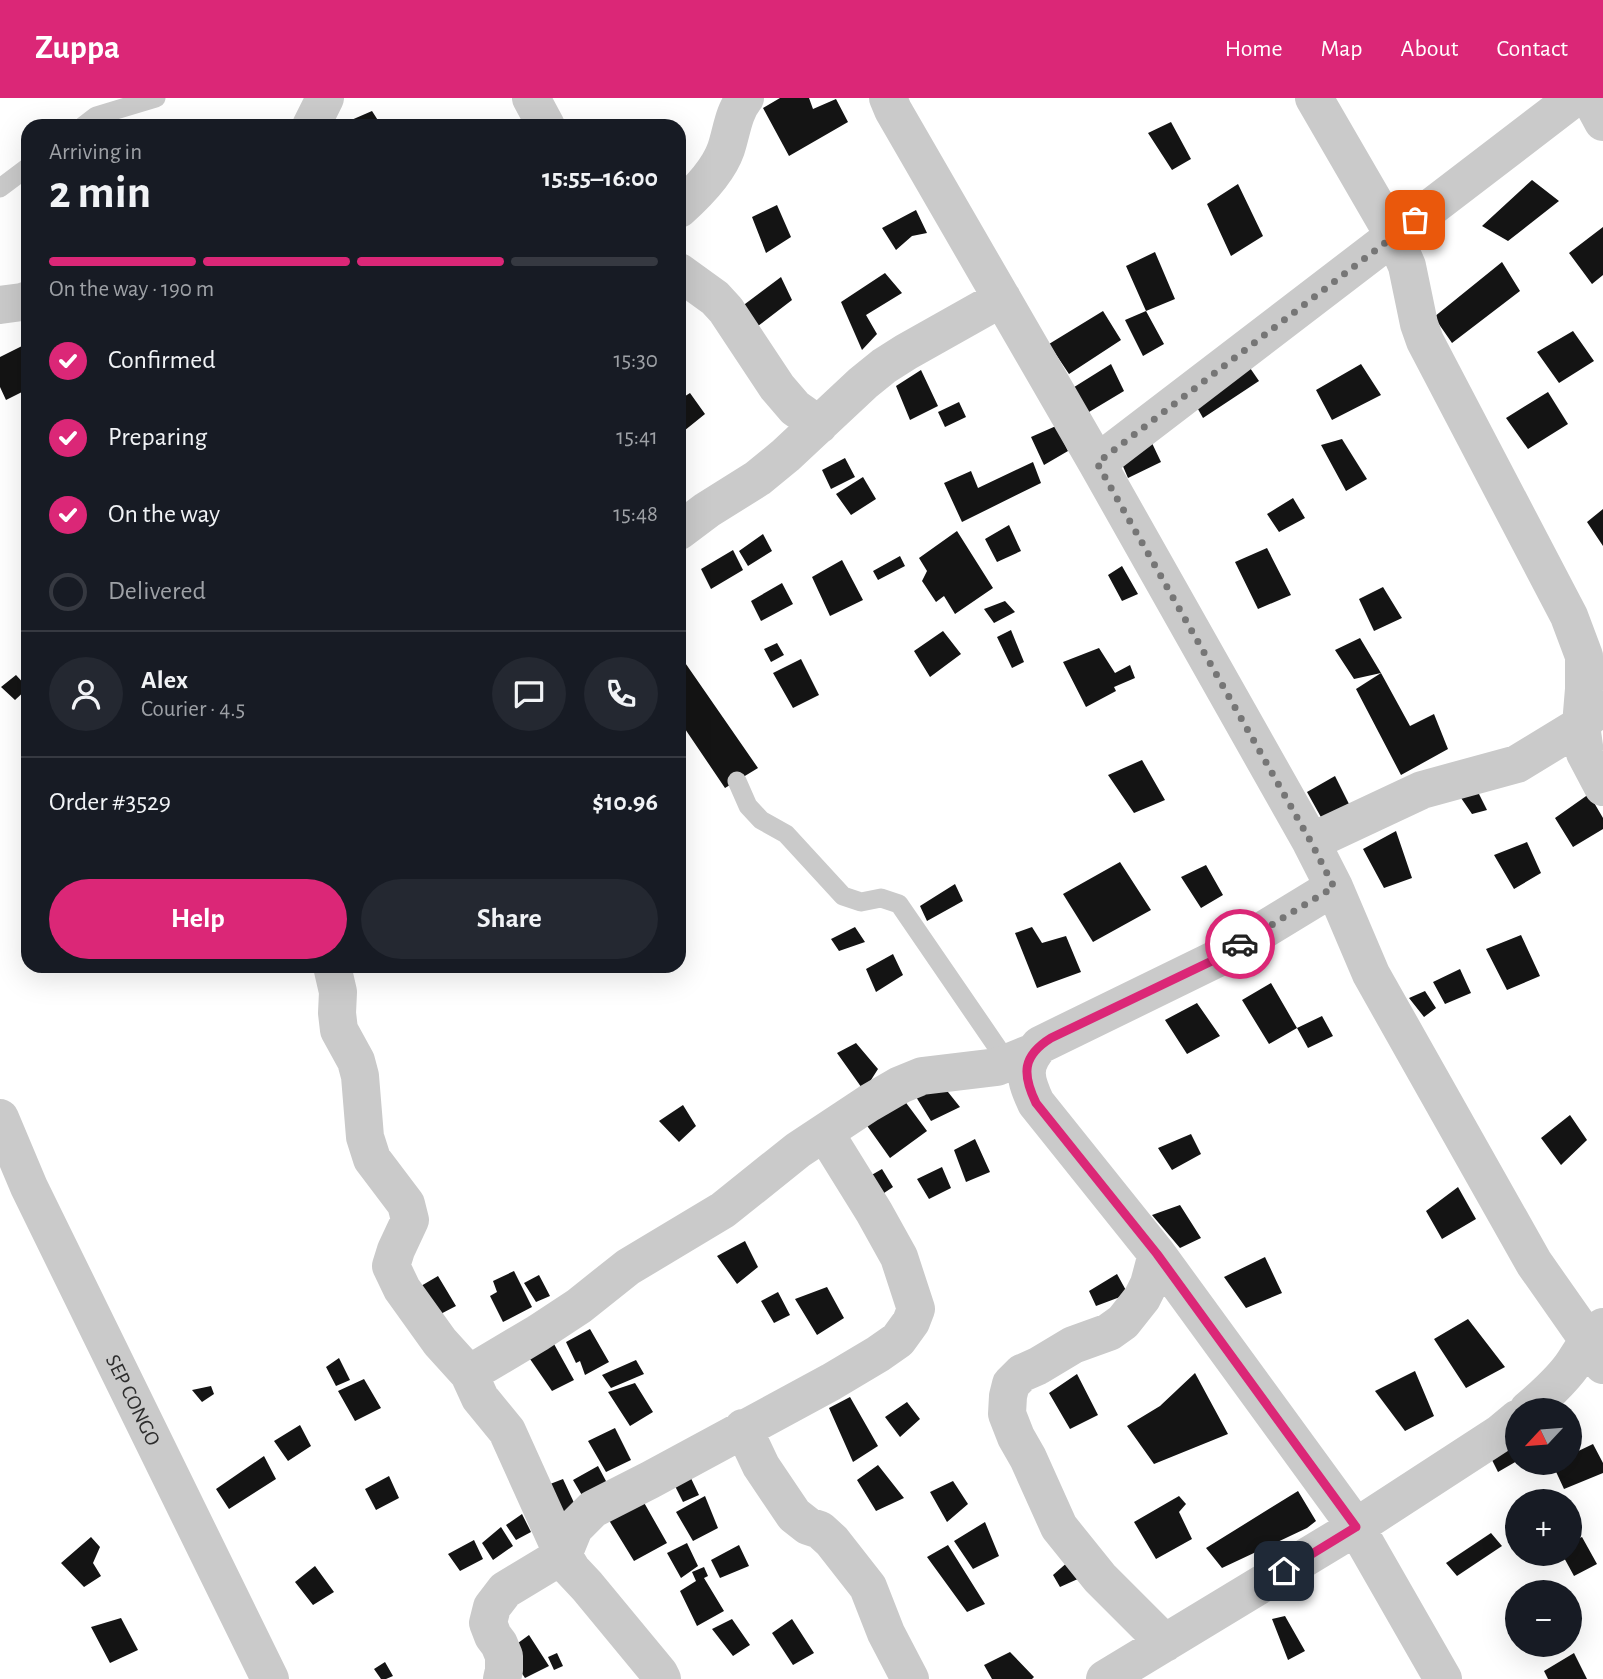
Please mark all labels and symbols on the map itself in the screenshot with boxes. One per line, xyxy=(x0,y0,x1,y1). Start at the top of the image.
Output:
pin xyxy=(1385,190,1445,250)
courier xyxy=(1205,909,1275,979)
street label: SEP CONGO xyxy=(102,1351,164,1449)
north arrow xyxy=(1505,1398,1582,1475)
pin xyxy=(1254,1541,1314,1601)

